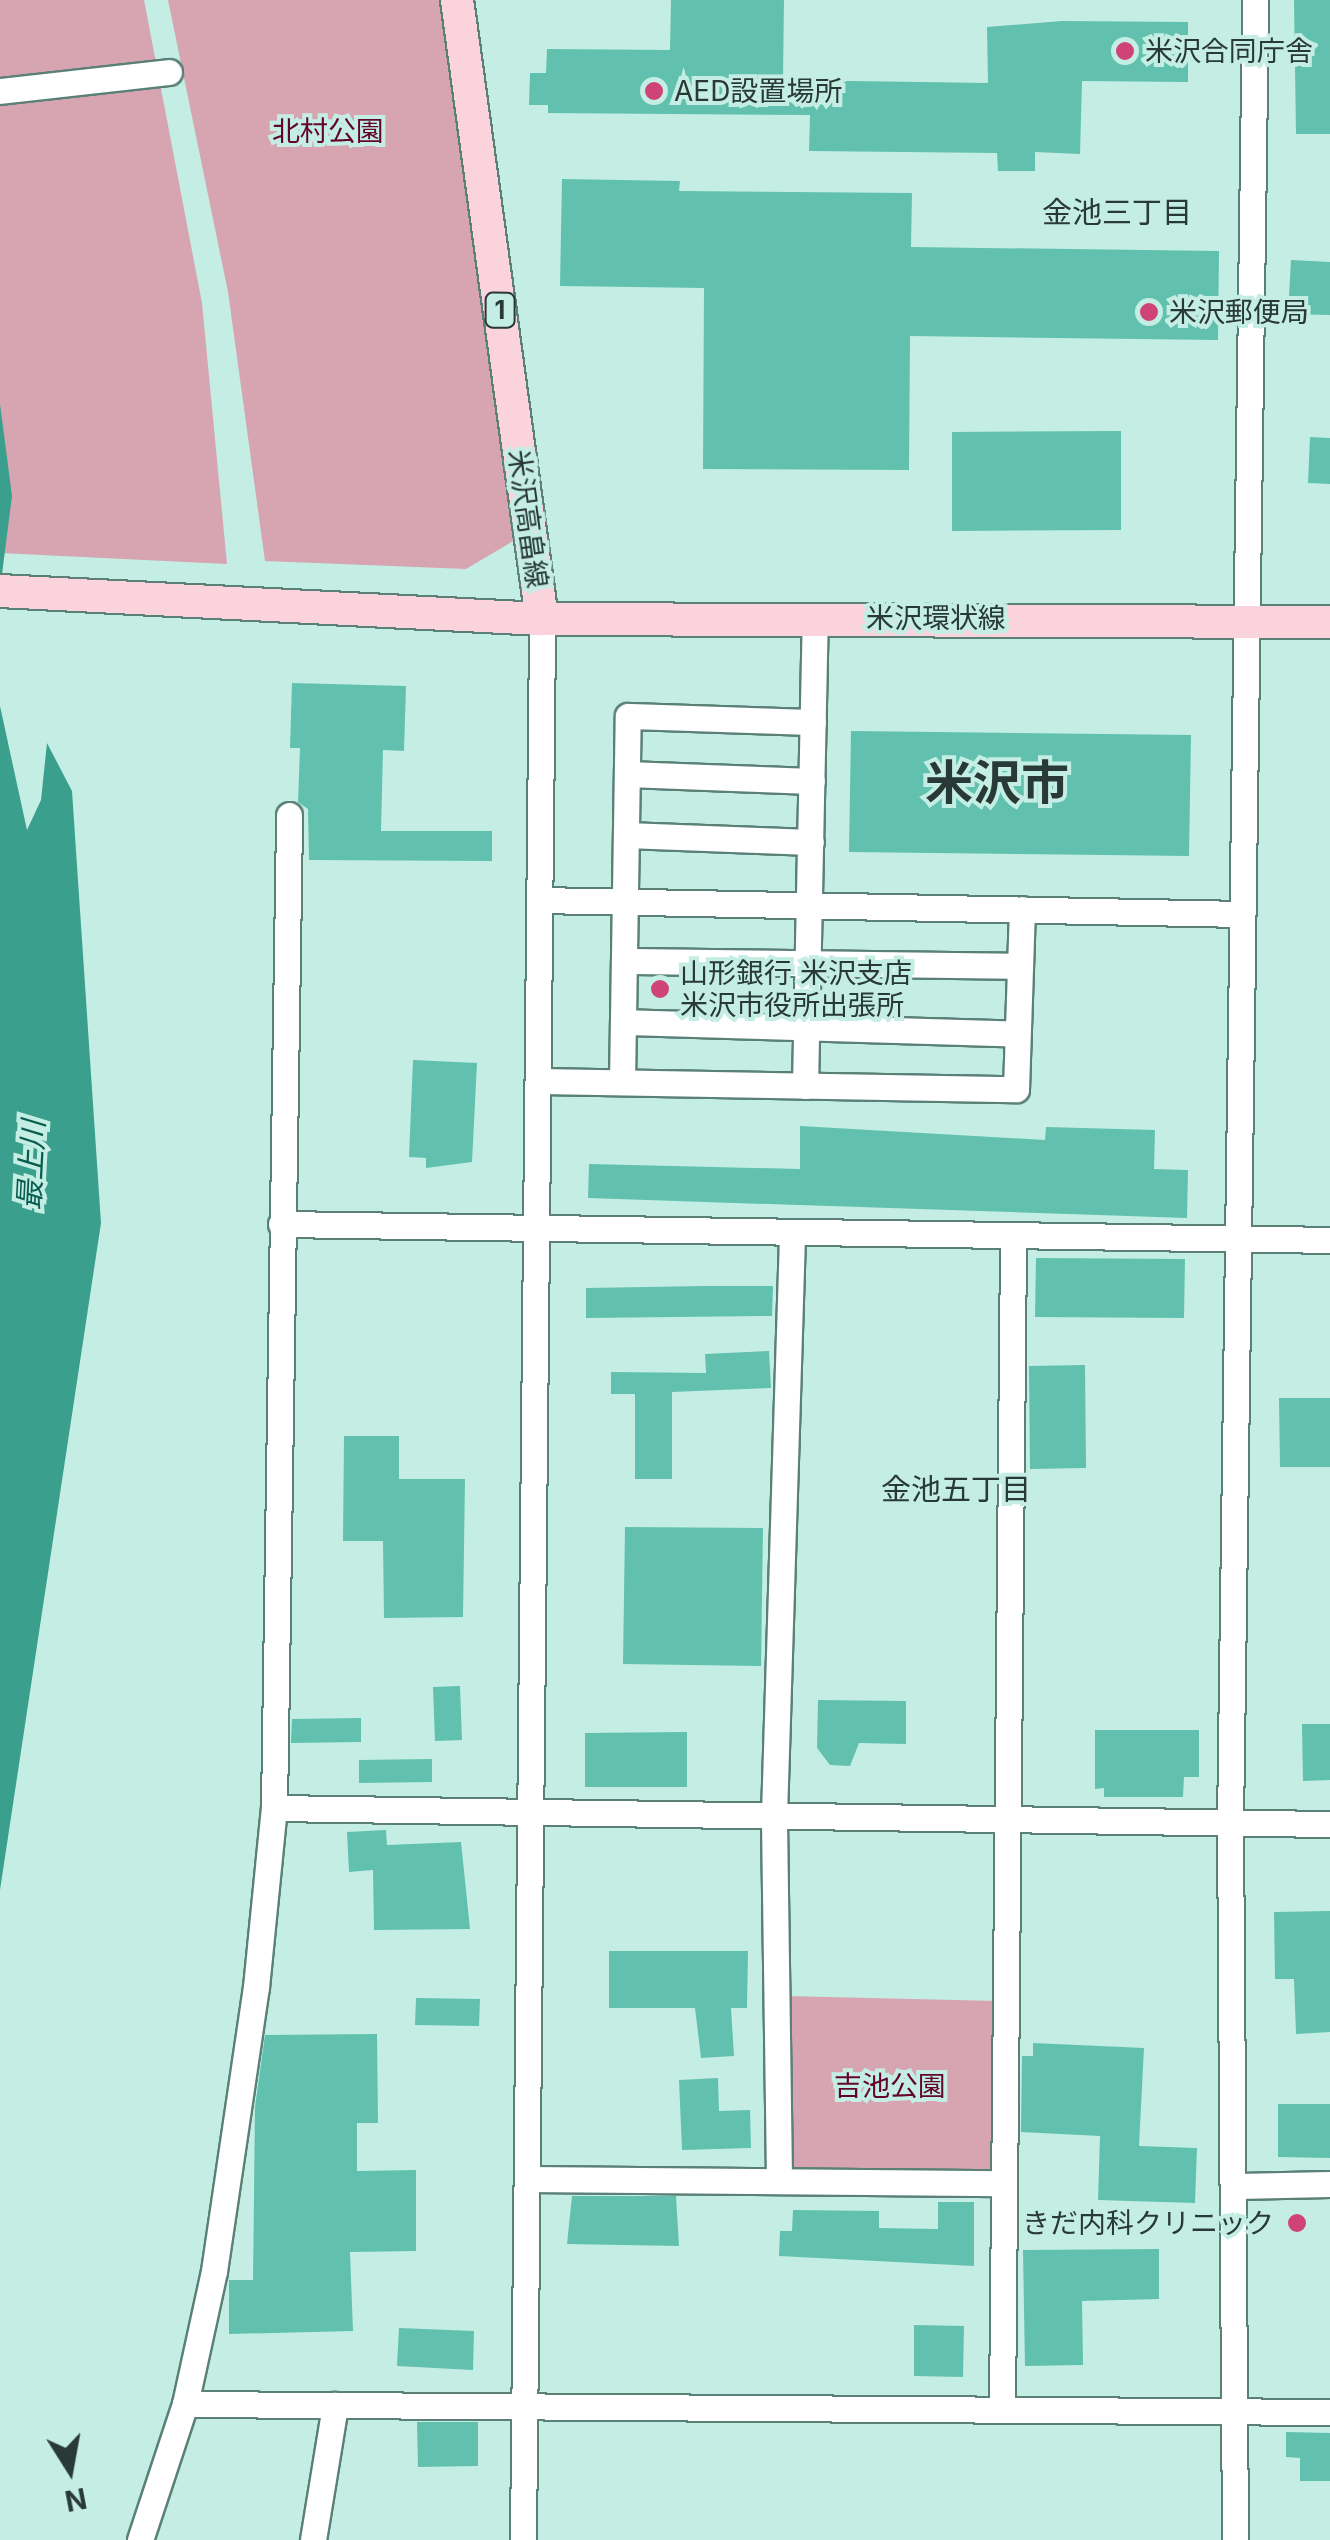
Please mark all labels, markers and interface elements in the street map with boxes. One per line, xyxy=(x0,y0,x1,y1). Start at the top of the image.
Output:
place label: 米沢合同庁舎 xyxy=(1145,34,1313,68)
marker: 米沢合同庁舎 xyxy=(1114,40,1136,62)
place label: AED設置場所 xyxy=(674,74,842,108)
marker: AED設置場所 xyxy=(643,80,665,102)
park label: 北村公園 xyxy=(272,114,384,148)
district label: 金池三丁目 xyxy=(1042,194,1192,230)
road number: 1 xyxy=(482,290,518,330)
place label: 米沢郵便局 xyxy=(1169,295,1309,329)
marker: 米沢郵便局 xyxy=(1138,301,1160,323)
street label: 米沢高畠線 xyxy=(502,447,554,591)
street label: 米沢環状線 xyxy=(866,601,1006,635)
district label: 米沢市 xyxy=(925,754,1069,812)
place label: 山形銀行 米沢支店 米沢市役所出張所 xyxy=(680,956,912,1022)
marker: 山形銀行 米沢支店 米沢市役所出張所 xyxy=(649,978,671,1000)
water label: 最上川 xyxy=(11,1119,51,1211)
district label: 金池五丁目 xyxy=(881,1471,1031,1507)
park label: 吉池公園 xyxy=(834,2069,946,2103)
place label: きだ内科クリニック xyxy=(1022,2206,1274,2240)
marker: きだ内科クリニック xyxy=(1284,2210,1310,2236)
north arrow xyxy=(20,2420,120,2520)
text: N xyxy=(62,2481,89,2518)

